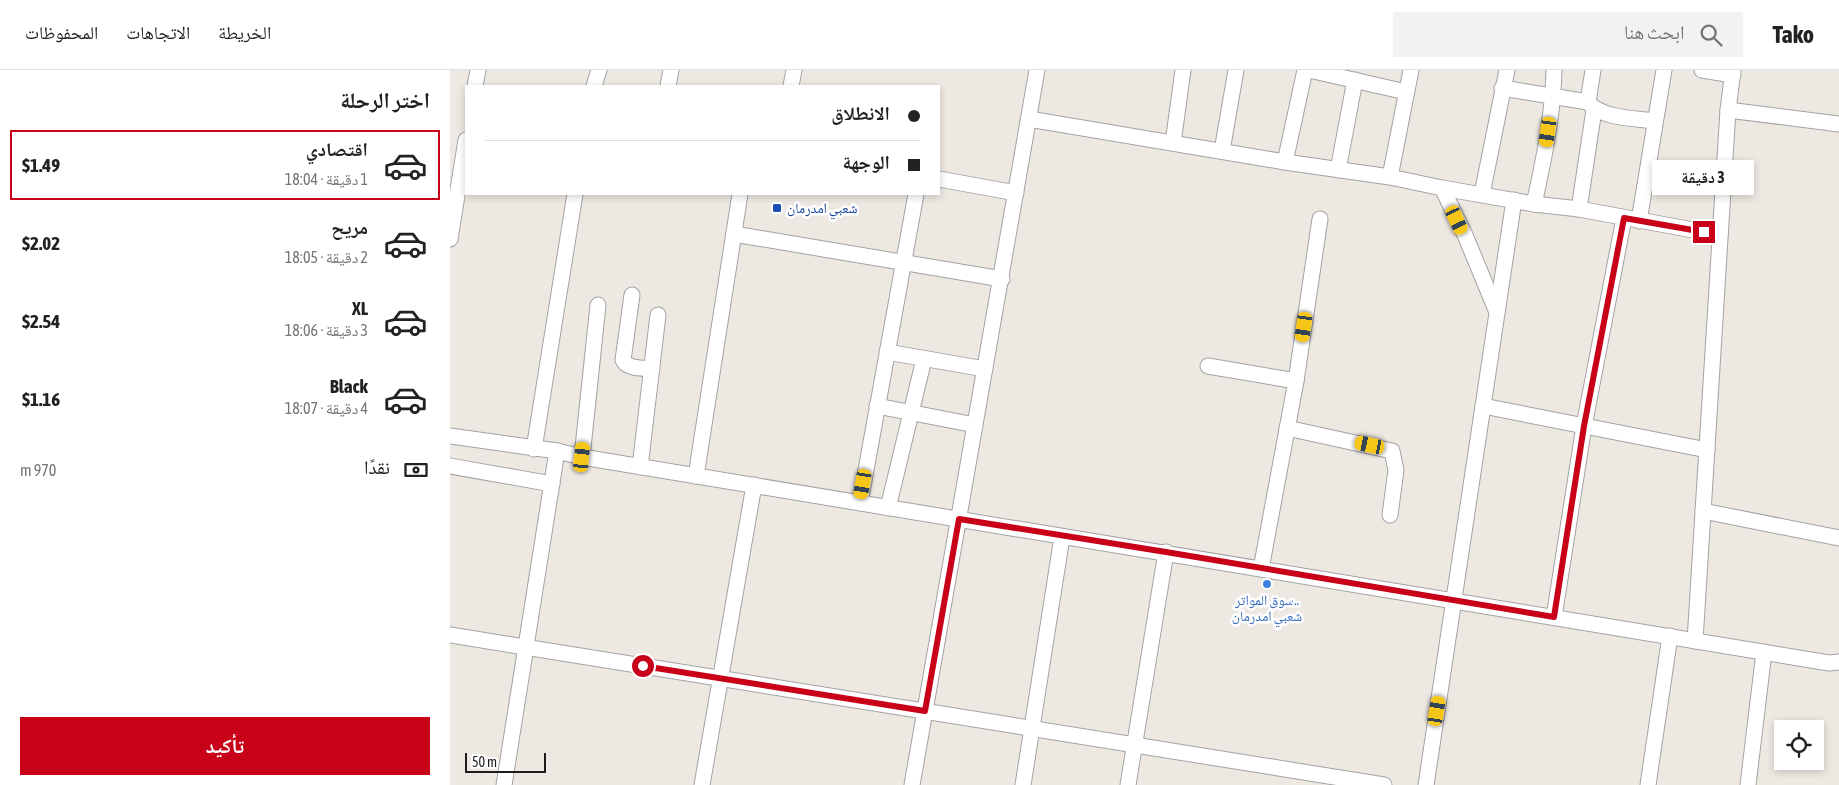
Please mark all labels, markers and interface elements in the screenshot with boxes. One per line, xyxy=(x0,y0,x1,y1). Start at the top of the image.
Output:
search box xyxy=(1393,12,1743,57)
text: ابحث هنا xyxy=(1624,21,1685,43)
icon: search xyxy=(1697,21,1725,49)
text: Tako xyxy=(1773,21,1814,48)
text: المحفوظات xyxy=(25,22,98,43)
text: الاتجاهات xyxy=(126,22,190,43)
text: الخريطة xyxy=(218,22,271,43)
text: اختر الرحلة xyxy=(340,87,430,113)
text: الانطلاق xyxy=(831,102,890,124)
car xyxy=(1538,116,1557,148)
text: اقتصادي xyxy=(306,138,368,160)
icon: car xyxy=(383,143,428,188)
text: الوجهة xyxy=(842,151,890,173)
text: $1.49 xyxy=(22,154,60,176)
callout: 3 دقيقة xyxy=(1653,160,1755,194)
text: 3 دقيقة xyxy=(1681,168,1725,186)
text: 1 دقيقة · 18:04 xyxy=(285,170,368,188)
place label: شعبي امدرمان xyxy=(787,200,858,220)
marker: شعبي امدرمان xyxy=(771,202,783,214)
car xyxy=(1443,203,1470,237)
text: مريح xyxy=(331,216,368,238)
icon: car xyxy=(383,221,428,266)
route end xyxy=(1693,221,1715,243)
text: $2.02 xyxy=(22,232,60,254)
text: 2 دقيقة · 18:05 xyxy=(285,248,368,266)
text: XL xyxy=(352,297,368,319)
icon: car xyxy=(383,299,428,344)
text: $2.54 xyxy=(22,310,60,332)
car xyxy=(1294,311,1313,343)
text: 3 دقيقة · 18:06 xyxy=(285,321,368,339)
text: Black xyxy=(330,375,368,397)
icon: car xyxy=(383,377,428,422)
text: $1.16 xyxy=(22,388,60,410)
text: 4 دقيقة · 18:07 xyxy=(285,399,368,417)
car xyxy=(1353,435,1386,455)
car xyxy=(572,441,591,473)
text: نقدًا xyxy=(364,456,390,478)
icon: cash xyxy=(402,456,430,484)
text: 970 m xyxy=(20,461,56,479)
car xyxy=(853,468,872,500)
marker: سوق المواتر.. شعبي امدرمان xyxy=(1261,578,1273,590)
place label: سوق المواتر.. شعبي امدرمان xyxy=(1232,592,1302,628)
route start xyxy=(632,655,654,677)
car xyxy=(1427,695,1446,727)
button: تأكيد xyxy=(20,717,430,775)
map controls xyxy=(1774,720,1824,770)
button: locate xyxy=(1774,720,1824,770)
scale bar xyxy=(465,750,546,773)
text: 50 m xyxy=(472,754,497,770)

